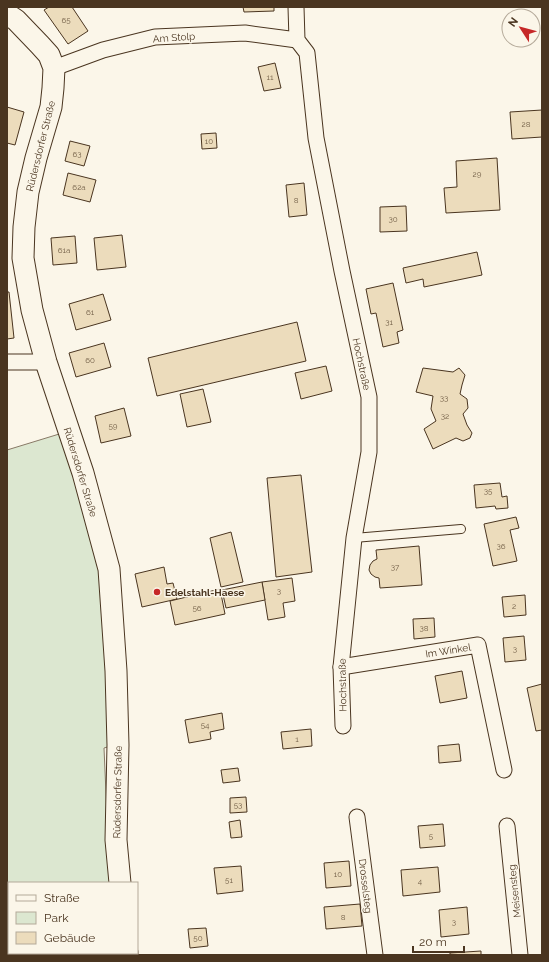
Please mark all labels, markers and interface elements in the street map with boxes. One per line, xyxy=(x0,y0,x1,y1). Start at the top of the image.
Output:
north arrow xyxy=(501,8,541,48)
house number: 65 xyxy=(61,15,71,25)
text: N xyxy=(506,15,521,30)
street label: Am Stolp xyxy=(152,31,196,44)
house number: 11 xyxy=(267,72,274,82)
street label: Rüdersdorfer Straße xyxy=(24,100,57,193)
house number: 28 xyxy=(522,119,531,129)
house number: 10 xyxy=(205,136,213,146)
house number: 63 xyxy=(72,149,82,159)
house number: 29 xyxy=(473,169,482,179)
house number: 62a xyxy=(72,182,86,192)
house number: 8 xyxy=(294,195,299,205)
house number: 30 xyxy=(388,214,398,224)
house number: 61a xyxy=(58,245,70,255)
house number: 61 xyxy=(86,307,95,317)
house number: 31 xyxy=(385,317,393,327)
street label: Hochstraße xyxy=(351,337,372,391)
house number: 60 xyxy=(85,355,95,365)
house number: 33 xyxy=(440,393,448,403)
house number: 32 xyxy=(441,411,449,421)
house number: 59 xyxy=(108,421,118,431)
street label: Rüdersdorfer Straße xyxy=(62,426,99,518)
house number: 35 xyxy=(484,486,493,496)
house number: 36 xyxy=(496,541,506,551)
house number: 37 xyxy=(391,562,400,572)
house number: 3 xyxy=(277,586,281,596)
marker: Edelstahl-Haese xyxy=(152,587,162,597)
place label: Edelstahl-Haese xyxy=(165,587,244,598)
house number: 2 xyxy=(512,601,516,611)
house number: 56 xyxy=(192,603,202,613)
house number: 38 xyxy=(419,623,429,633)
street label: Im Winkel xyxy=(425,641,472,660)
house number: 3 xyxy=(513,644,517,654)
street label: Hochstraße xyxy=(337,658,348,712)
house number: 54 xyxy=(201,720,210,730)
house number: 1 xyxy=(295,734,299,744)
street label: Rüdersdorfer Straße xyxy=(111,745,124,839)
house number: 53 xyxy=(234,800,242,810)
house number: 5 xyxy=(429,831,434,841)
street label: Drosselsteg xyxy=(357,858,374,914)
street label: Meisensteg xyxy=(506,864,523,918)
house number: 10 xyxy=(334,869,342,879)
house number: 51 xyxy=(225,875,233,885)
house number: 4 xyxy=(418,876,423,886)
legend xyxy=(8,882,138,954)
text: Straße xyxy=(44,891,80,905)
text: Park xyxy=(44,911,69,925)
house number: 8 xyxy=(341,912,346,922)
house number: 3 xyxy=(452,917,456,927)
scale bar xyxy=(413,928,464,954)
text: Gebäude xyxy=(44,931,95,945)
house number: 50 xyxy=(193,933,203,943)
text: 20 m xyxy=(419,935,447,949)

